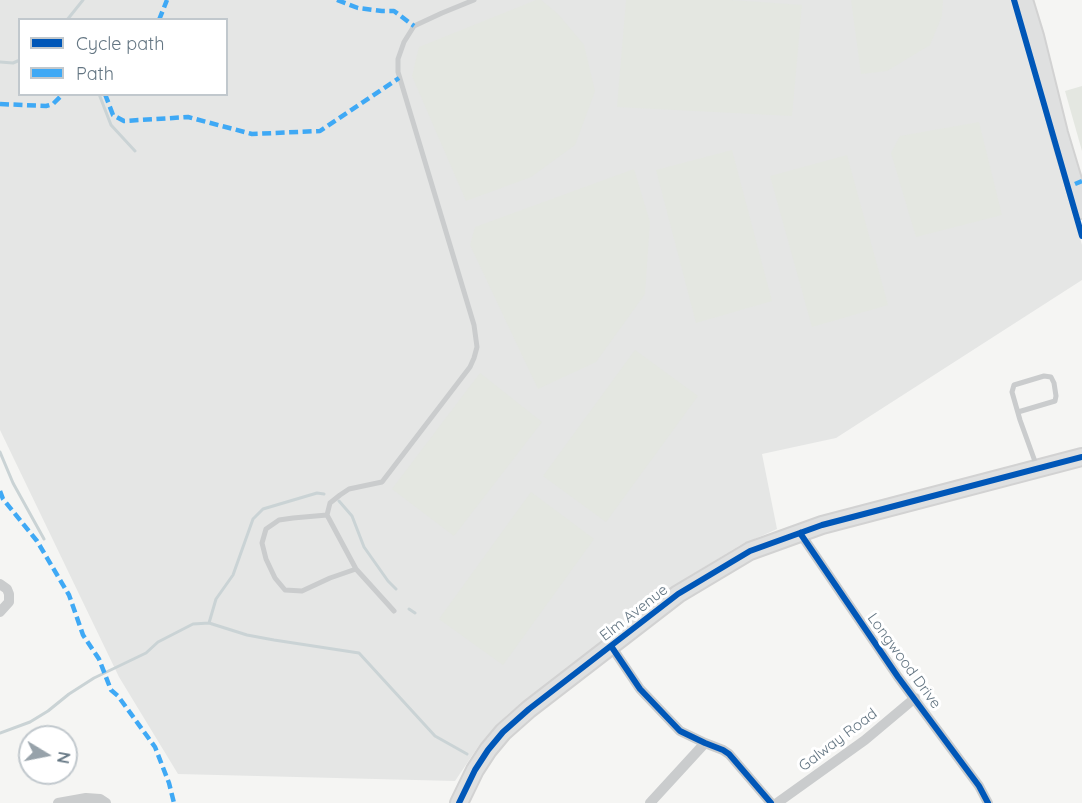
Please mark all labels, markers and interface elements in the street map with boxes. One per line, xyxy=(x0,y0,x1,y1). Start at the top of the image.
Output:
legend xyxy=(18,18,228,96)
text: Cycle path xyxy=(76,32,164,55)
text: Path xyxy=(76,62,114,85)
street label: Elm Avenue xyxy=(597,581,671,645)
street label: Longwood Drive xyxy=(863,610,945,712)
street label: Galway Road xyxy=(795,705,881,775)
north arrow xyxy=(18,725,78,785)
text: N xyxy=(53,750,75,765)

